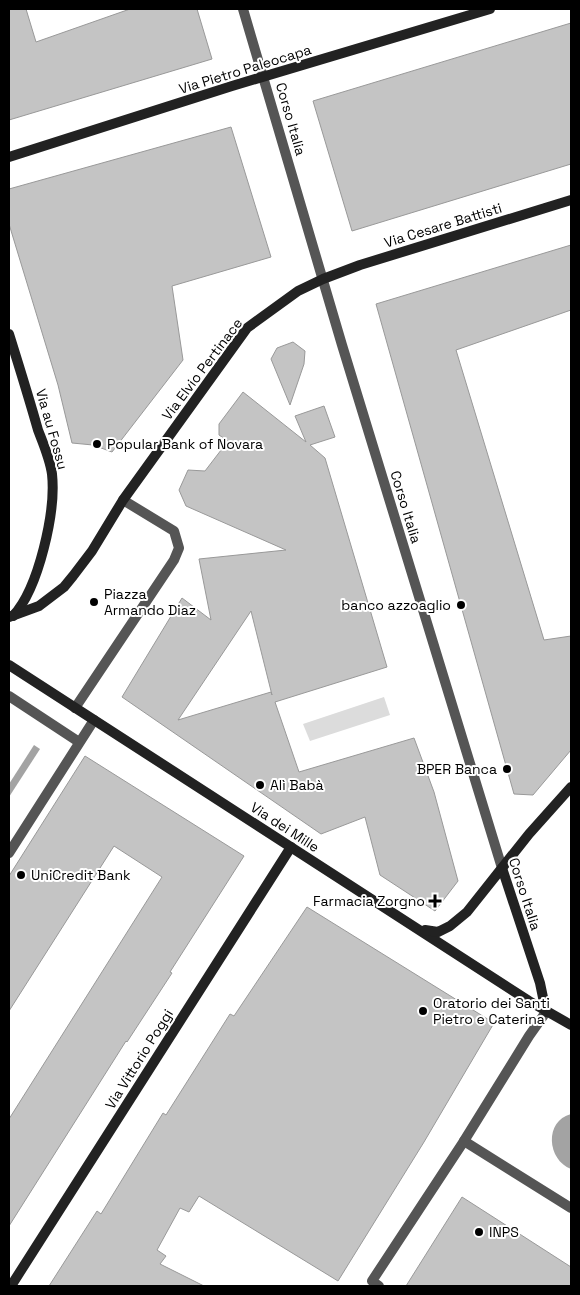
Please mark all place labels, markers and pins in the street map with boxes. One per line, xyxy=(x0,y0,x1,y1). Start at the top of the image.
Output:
place label: Popular Bank of Novara xyxy=(107,435,263,453)
marker: Popular Bank of Novara xyxy=(91,438,103,450)
place label: Piazza Armando Diaz xyxy=(104,585,196,619)
marker: Piazza Armando Diaz xyxy=(88,596,100,608)
place label: banco azzoaglio xyxy=(341,596,451,614)
marker: banco azzoaglio xyxy=(455,599,467,611)
place label: BPER Banca xyxy=(417,760,497,778)
marker: BPER Banca xyxy=(501,763,513,775)
place label: Alì Babà xyxy=(270,776,324,794)
marker: Alì Babà xyxy=(254,779,266,791)
place label: UniCredit Bank xyxy=(31,866,131,884)
marker: UniCredit Bank xyxy=(15,869,27,881)
place label: Farmacia Zorgno xyxy=(313,892,425,910)
marker: Farmacia Zorgno xyxy=(429,895,441,907)
place label: Oratorio dei Santi Pietro e Caterina xyxy=(433,994,550,1028)
marker: Oratorio dei Santi Pietro e Caterina xyxy=(417,1005,429,1017)
place label: INPS xyxy=(489,1223,519,1241)
marker: INPS xyxy=(473,1226,485,1238)

